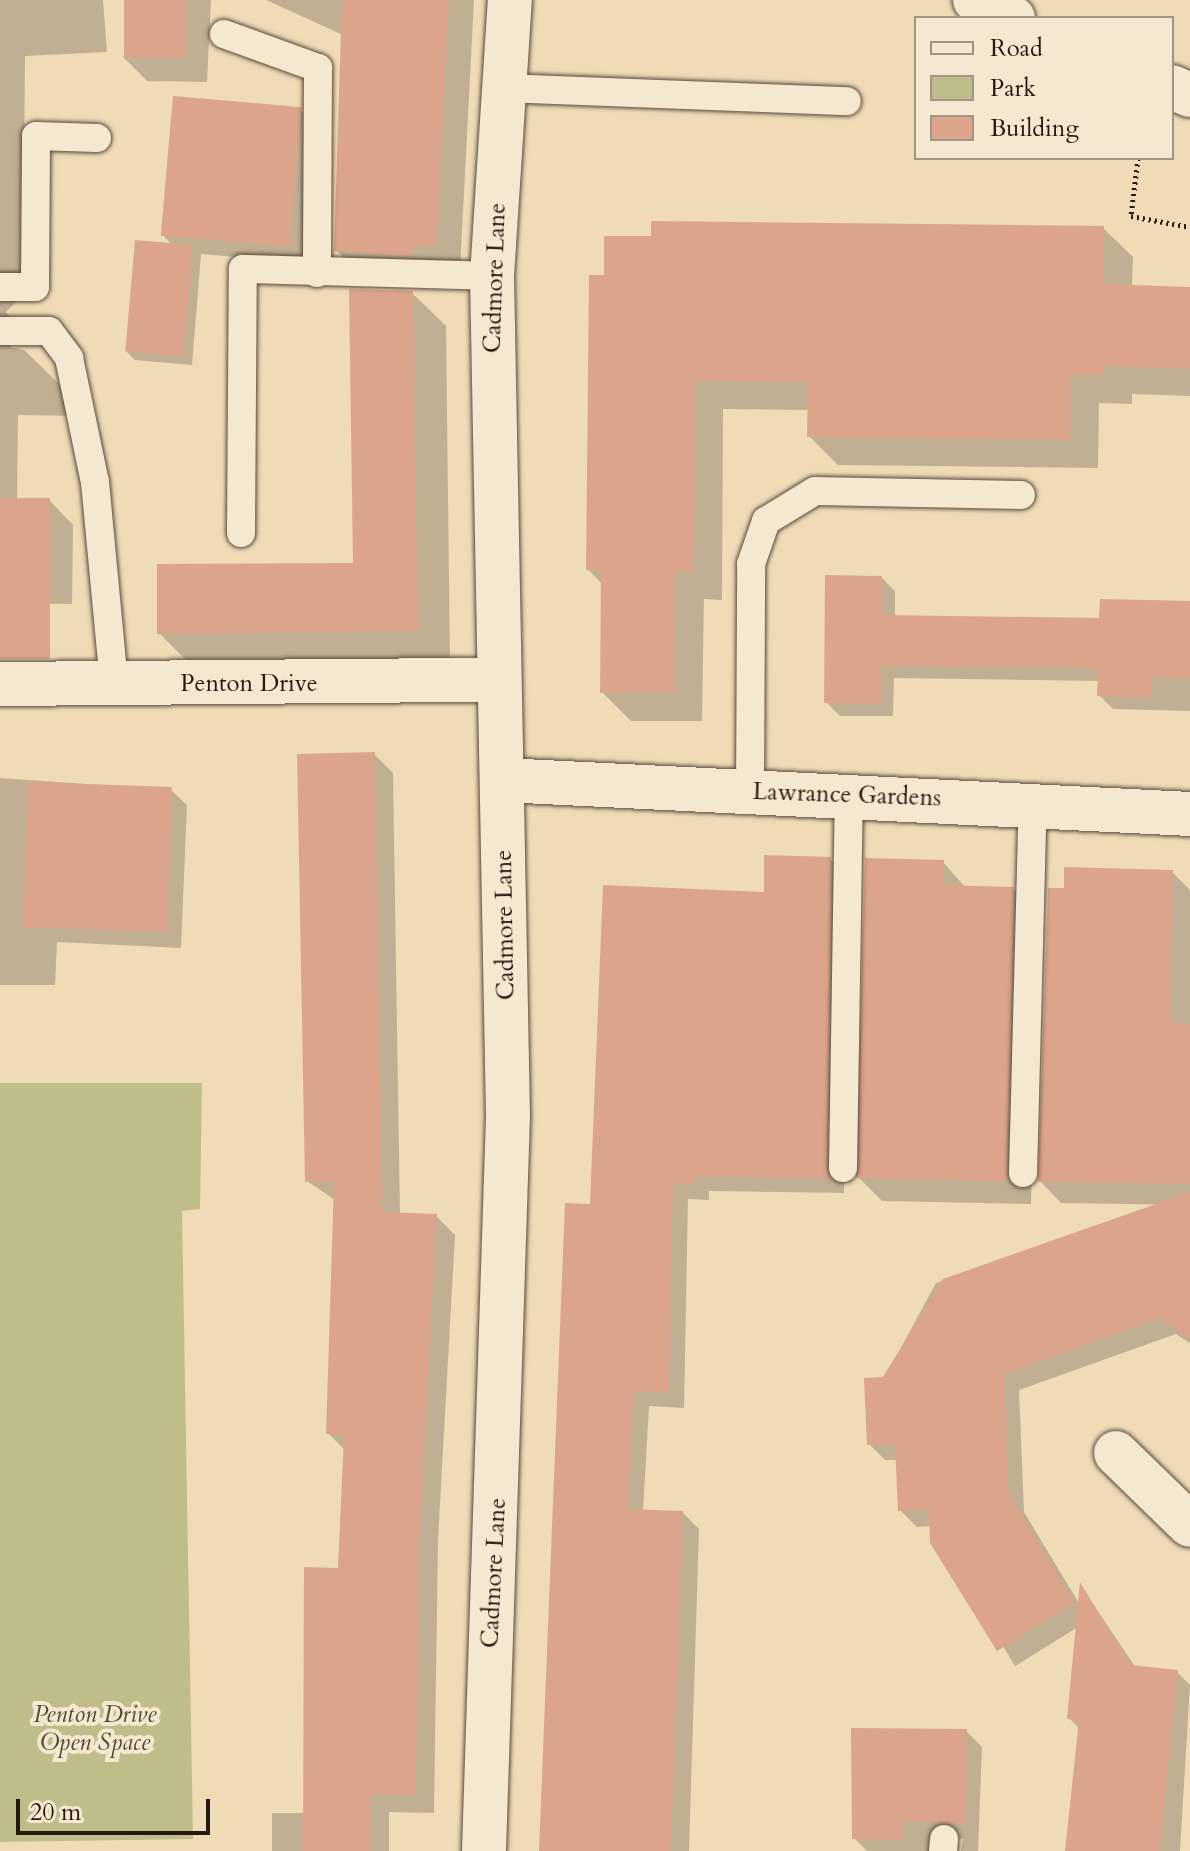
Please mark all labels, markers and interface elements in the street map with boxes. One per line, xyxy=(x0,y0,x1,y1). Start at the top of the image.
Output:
legend xyxy=(914,16,1174,160)
text: Road xyxy=(990,32,1043,65)
text: Park xyxy=(990,72,1036,105)
text: Building xyxy=(990,112,1079,145)
street label: Cadmore Lane xyxy=(478,202,512,354)
street label: Penton Drive xyxy=(180,670,318,698)
street label: Lawrance Gardens xyxy=(752,777,942,813)
street label: Cadmore Lane xyxy=(489,850,521,1000)
street label: Cadmore Lane xyxy=(476,1497,512,1649)
park label: Penton Drive Open Space xyxy=(33,1701,157,1757)
scale bar xyxy=(20,1783,214,1833)
text: 20 m xyxy=(30,1796,81,1829)

